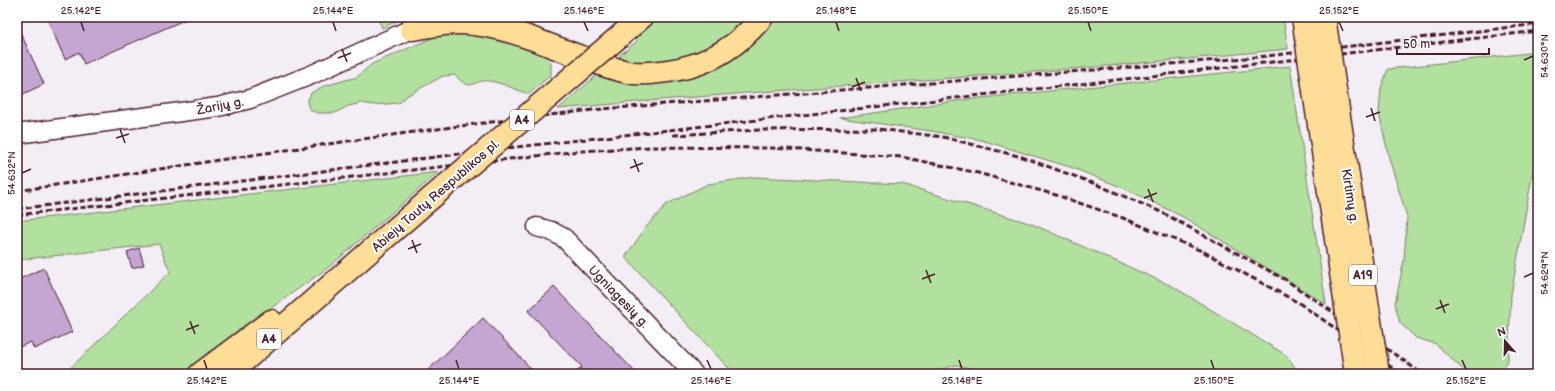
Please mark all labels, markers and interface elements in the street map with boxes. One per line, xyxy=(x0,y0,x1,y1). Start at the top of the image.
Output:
text: 25.142°E xyxy=(61,5,102,17)
text: 25.144°E xyxy=(313,5,354,17)
text: 25.146°E xyxy=(564,5,605,17)
text: 25.148°E xyxy=(816,5,857,17)
text: 25.150°E xyxy=(1068,5,1109,17)
text: 25.152°E xyxy=(1319,5,1359,17)
scale bar xyxy=(1397,30,1489,56)
text: 54.630°N xyxy=(1539,34,1551,78)
text: 50 m xyxy=(1403,37,1430,52)
street label: Žarijų g. xyxy=(194,94,245,119)
road number: A4 xyxy=(510,110,534,130)
street label: Abiejų Tautų Respublikos pl. xyxy=(369,136,503,255)
text: 54.632°N xyxy=(6,151,18,195)
street label: Kirtimų g. xyxy=(1338,168,1362,225)
text: 54.629°N xyxy=(1539,251,1551,295)
street label: Ugniagesių g. xyxy=(585,262,652,332)
road number: A19 xyxy=(1349,265,1377,285)
north arrow xyxy=(1485,321,1525,361)
text: N xyxy=(1496,325,1508,340)
road number: A4 xyxy=(257,329,281,349)
text: 25.142°E xyxy=(187,375,228,387)
text: 25.144°E xyxy=(439,375,480,387)
text: 25.146°E xyxy=(691,375,732,387)
text: 25.148°E xyxy=(942,375,983,387)
text: 25.150°E xyxy=(1194,375,1235,387)
text: 25.152°E xyxy=(1446,375,1486,387)

